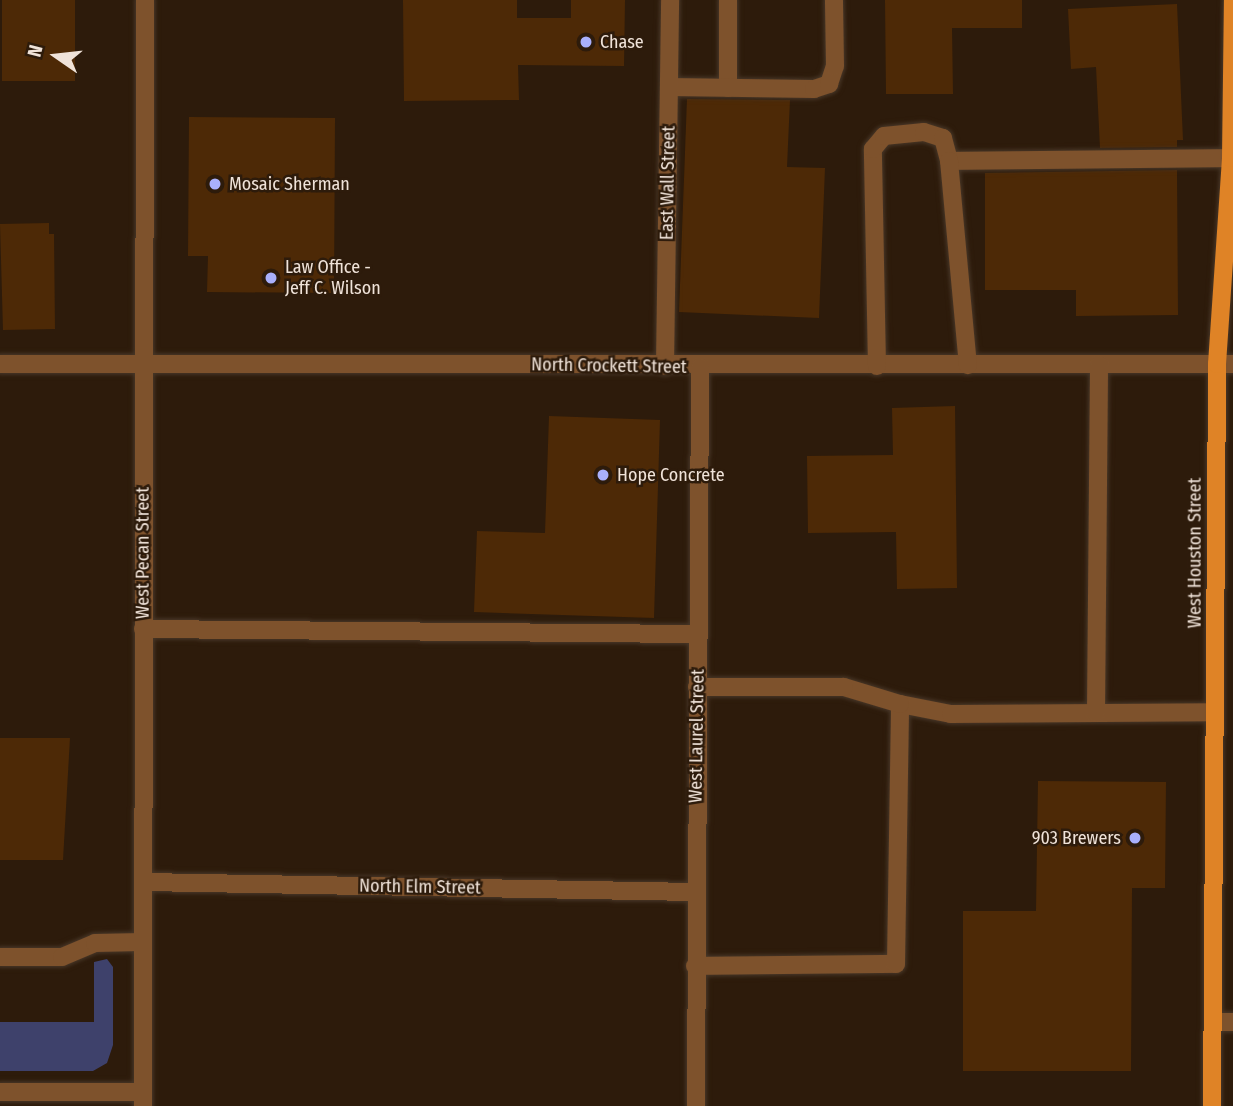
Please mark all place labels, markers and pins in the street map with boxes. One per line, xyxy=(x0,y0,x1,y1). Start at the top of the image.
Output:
place label: Chase xyxy=(600,31,644,53)
marker: Chase xyxy=(578,34,594,50)
place label: Mosaic Sherman xyxy=(229,173,350,195)
marker: Mosaic Sherman xyxy=(207,176,223,192)
place label: Law Office - Jeff C. Wilson xyxy=(285,257,381,300)
marker: Law Office - Jeff C. Wilson xyxy=(263,270,279,286)
place label: Hope Concrete xyxy=(617,464,725,486)
marker: Hope Concrete xyxy=(595,467,611,483)
place label: 903 Brewers xyxy=(1032,827,1121,849)
marker: 903 Brewers xyxy=(1127,830,1143,846)

